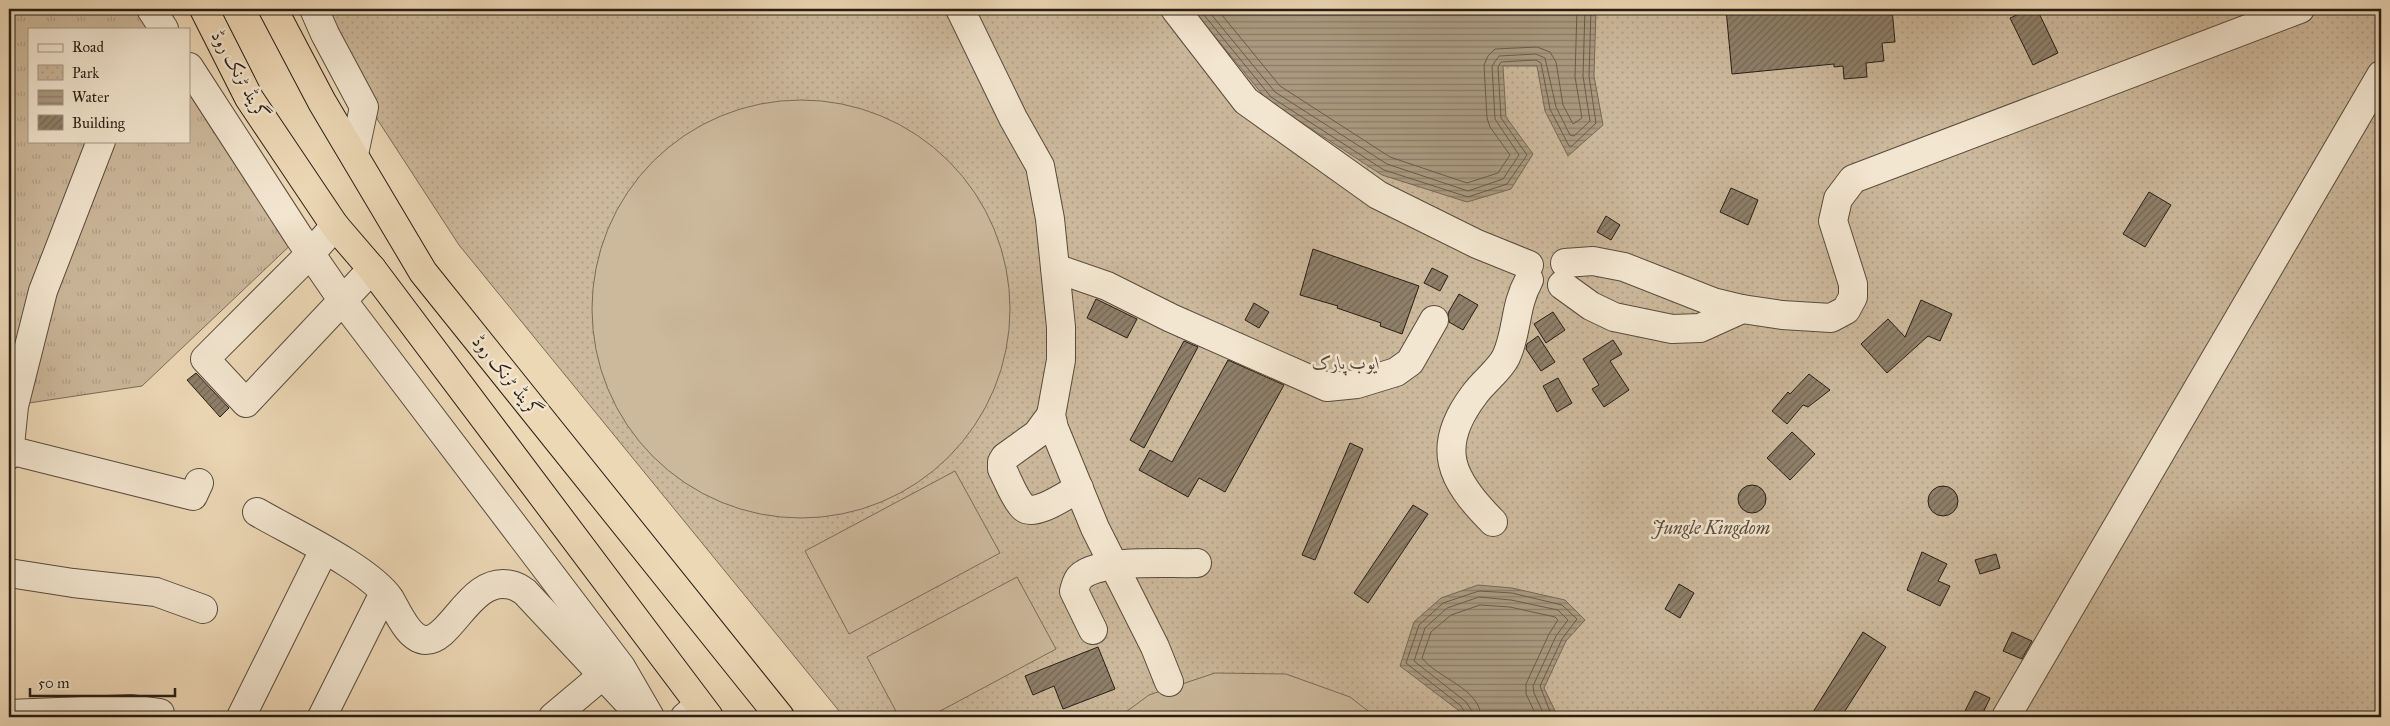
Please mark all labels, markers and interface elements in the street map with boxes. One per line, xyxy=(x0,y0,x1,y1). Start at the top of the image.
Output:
street label: گرینڈ ٹرنک روڈ xyxy=(206,26,274,124)
legend xyxy=(28,28,190,142)
text: Road xyxy=(72,38,104,56)
text: Park xyxy=(72,64,99,82)
text: Water xyxy=(72,88,109,106)
text: Building xyxy=(72,114,126,132)
street label: گرینڈ ٹرنک روڈ xyxy=(467,330,547,422)
park label: ایوب پارک xyxy=(1312,352,1380,376)
park label: Jungle Kingdom xyxy=(1651,517,1771,539)
scale bar xyxy=(30,666,175,698)
text: 50 m xyxy=(38,674,70,692)

